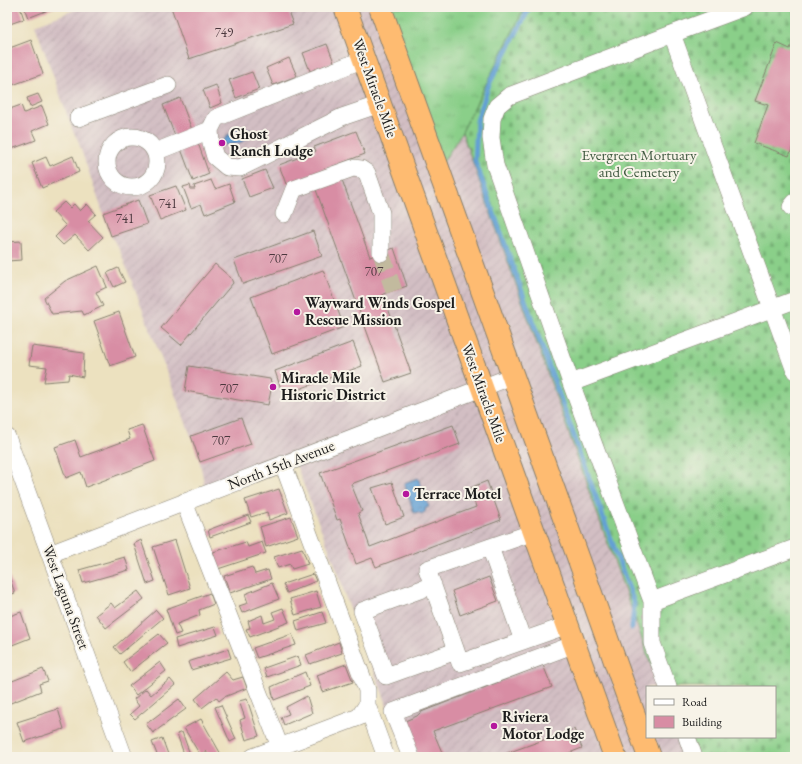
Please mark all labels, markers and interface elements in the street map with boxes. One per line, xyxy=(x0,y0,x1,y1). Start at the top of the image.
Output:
house number: 749 xyxy=(215,24,234,41)
street label: West Miracle Mile xyxy=(349,36,402,140)
place label: Ghost Ranch Lodge xyxy=(230,124,313,160)
marker: Ghost Ranch Lodge xyxy=(217,138,227,148)
park label: Evergreen Mortuary and Cemetery xyxy=(582,145,697,181)
house number: 741 xyxy=(159,195,177,212)
house number: 741 xyxy=(116,210,134,227)
house number: 707 xyxy=(269,250,288,267)
house number: 707 xyxy=(365,263,384,280)
place label: Wayward Winds Gospel Rescue Mission xyxy=(305,293,456,329)
marker: Wayward Winds Gospel Rescue Mission xyxy=(292,307,302,317)
street label: West Miracle Mile xyxy=(458,341,511,445)
place label: Miracle Mile Historic District xyxy=(281,368,386,404)
house number: 707 xyxy=(220,380,239,397)
marker: Miracle Mile Historic District xyxy=(268,382,278,392)
house number: 707 xyxy=(212,432,231,449)
street label: North 15th Avenue xyxy=(225,435,337,494)
place label: Terrace Motel xyxy=(414,484,502,503)
marker: Terrace Motel xyxy=(401,489,411,499)
street label: West Laguna Street xyxy=(39,542,94,652)
legend xyxy=(646,686,776,738)
text: Road xyxy=(682,694,708,710)
place label: Riviera Motor Lodge xyxy=(502,707,584,743)
text: Building xyxy=(682,714,723,730)
marker: Riviera Motor Lodge xyxy=(489,721,499,731)

